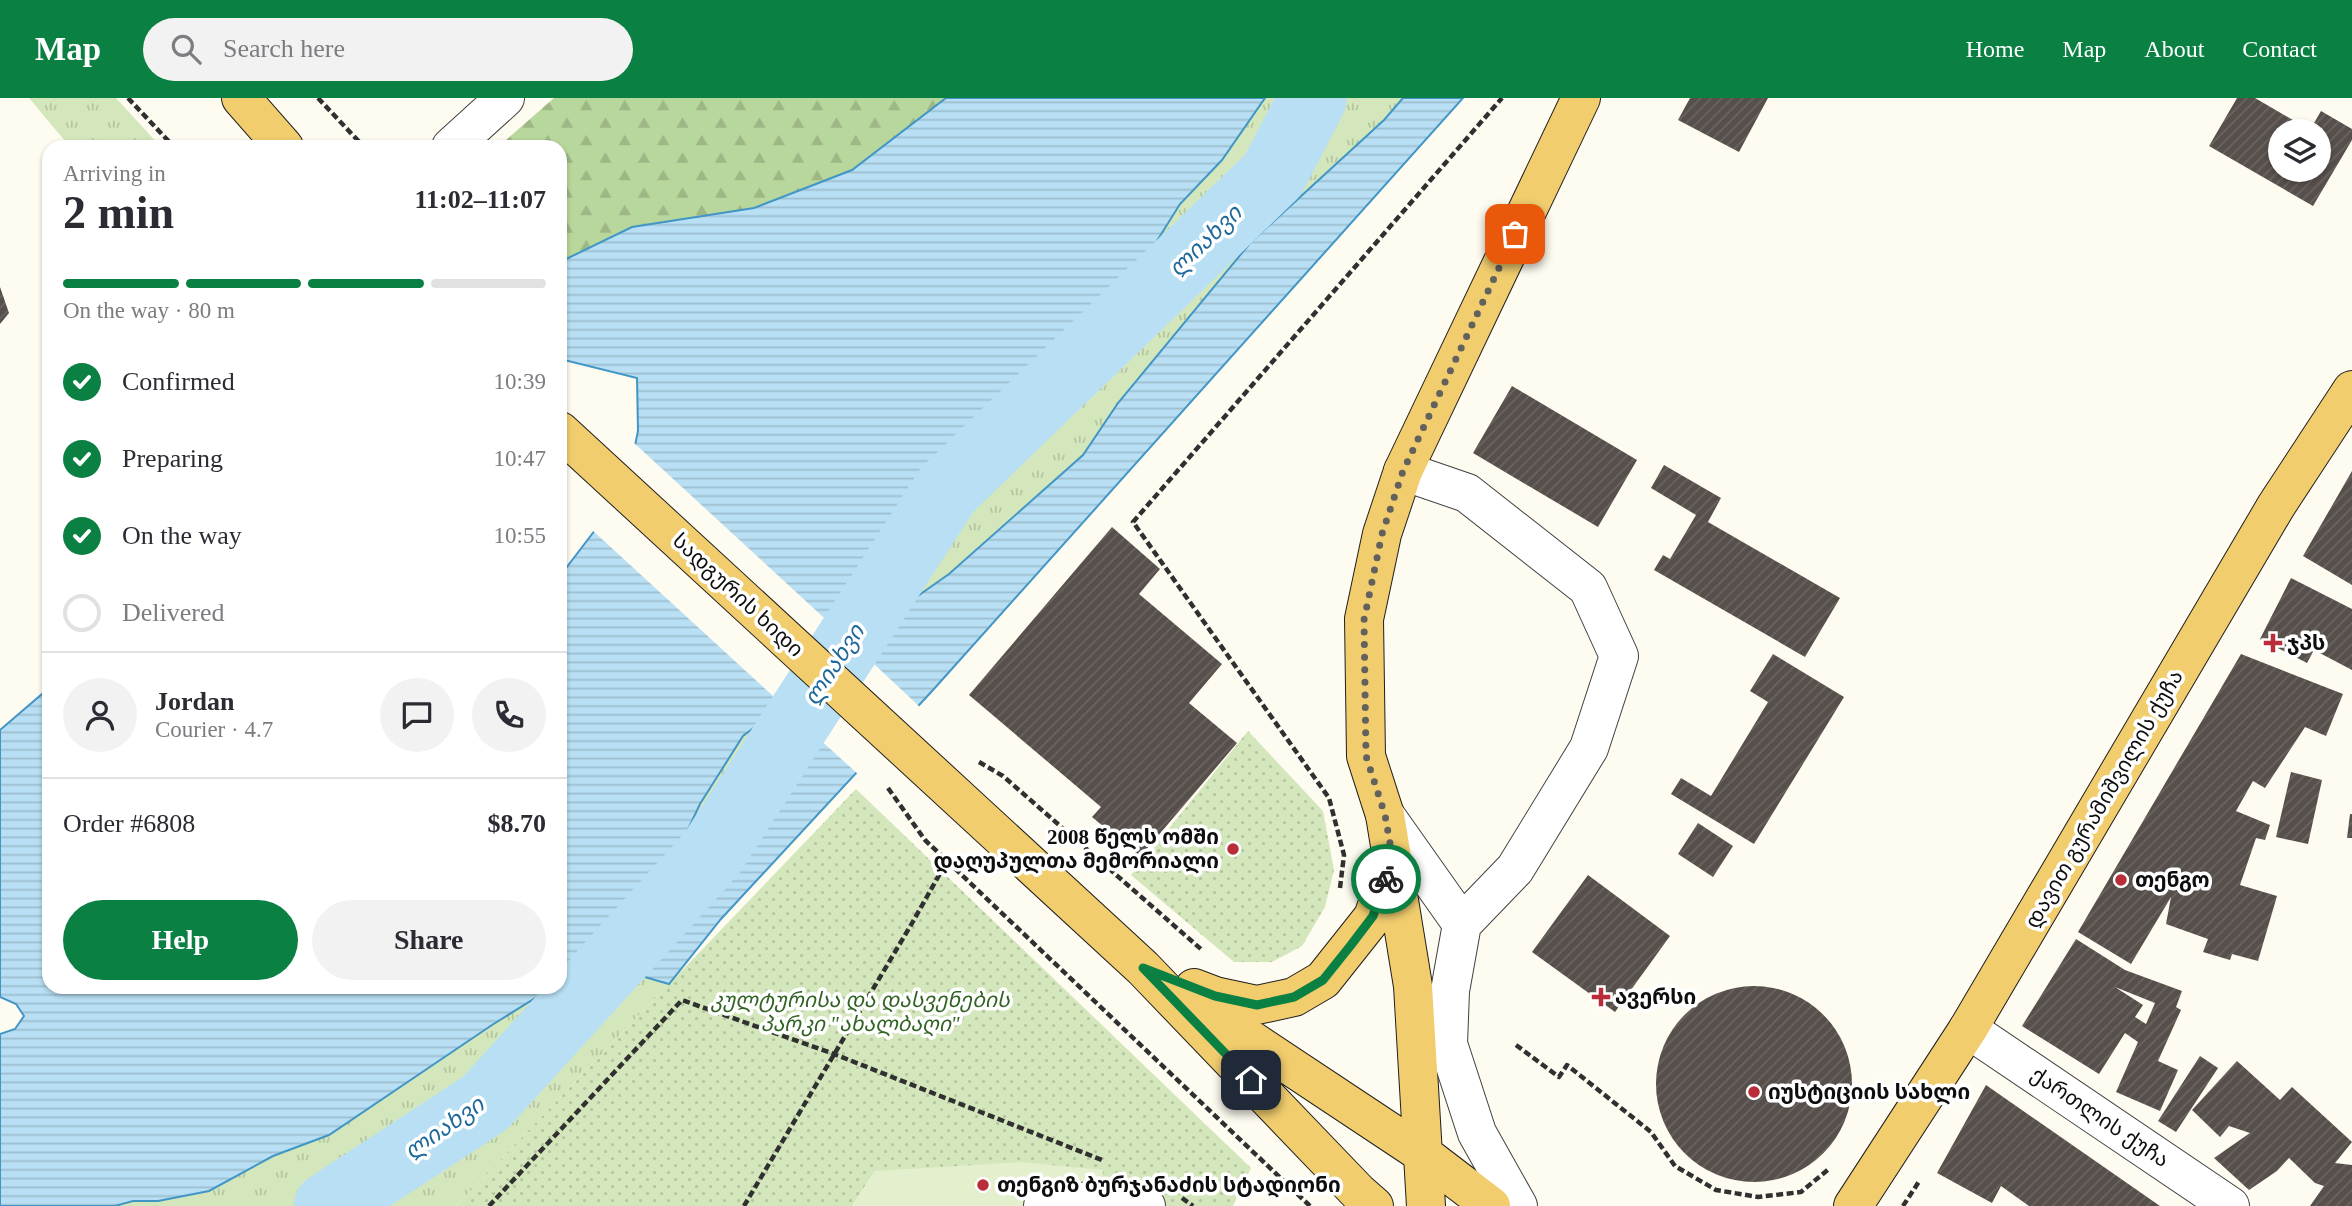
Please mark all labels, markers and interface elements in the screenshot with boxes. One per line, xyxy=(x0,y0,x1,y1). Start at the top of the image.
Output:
search box xyxy=(143,18,633,81)
icon: search xyxy=(167,30,205,68)
text: Map xyxy=(35,31,101,67)
text: Search here xyxy=(223,34,345,63)
text: Home xyxy=(1966,36,2024,62)
text: Map xyxy=(2062,36,2106,62)
text: About xyxy=(2144,36,2204,62)
text: Contact xyxy=(2242,36,2317,62)
map controls xyxy=(2268,119,2331,182)
button: layers xyxy=(2268,119,2331,182)
text: Arriving in xyxy=(63,161,166,186)
text: 11:02–11:07 xyxy=(415,185,546,214)
text: 2 min xyxy=(63,187,174,238)
water label: ლიახვი xyxy=(1164,200,1248,282)
pin xyxy=(1485,204,1545,264)
icon: bag xyxy=(1496,215,1534,253)
text: On the way · 80 m xyxy=(63,298,235,323)
icon: check xyxy=(63,363,101,401)
text: Confirmed xyxy=(122,367,235,396)
text: 10:39 xyxy=(494,369,546,394)
icon: check xyxy=(63,440,101,478)
text: Preparing xyxy=(122,444,223,473)
text: 10:47 xyxy=(494,446,546,471)
icon: check xyxy=(63,517,101,555)
text: On the way xyxy=(122,521,242,550)
text: 10:55 xyxy=(494,523,546,548)
street label: სადგურის ხიდი xyxy=(667,528,808,662)
text: Delivered xyxy=(122,598,225,627)
water label: ლიახვი xyxy=(799,619,871,710)
place label: ჯპს xyxy=(2287,631,2325,655)
marker: ჯპს xyxy=(2265,635,2281,651)
street label: დავით გურამიშვილის ქუჩა xyxy=(2020,666,2189,933)
button: person xyxy=(63,678,137,752)
button: chat xyxy=(380,678,454,752)
button: phone xyxy=(472,678,546,752)
text: Jordan xyxy=(155,687,234,716)
text: Courier · 4.7 xyxy=(155,717,273,742)
text: Order #6808 xyxy=(63,809,195,838)
text: $8.70 xyxy=(488,809,546,838)
place label: 2008 წელს ომში დაღუპულთა მემორიალი xyxy=(933,825,1219,874)
marker: 2008 წელს ომში დაღუპულთა მემორიალი xyxy=(1225,841,1241,857)
courier xyxy=(1351,844,1421,914)
icon: bike xyxy=(1367,860,1405,898)
place label: თენგო xyxy=(2135,868,2209,892)
marker: თენგო xyxy=(2113,872,2129,888)
button: Help xyxy=(63,900,298,980)
button: Share xyxy=(312,900,546,980)
place label: ავერსი xyxy=(1615,985,1696,1009)
park label: კულტურისა და დასვენების პარკი "ახალბაღი" xyxy=(711,988,1011,1037)
marker: ავერსი xyxy=(1593,989,1609,1005)
pin xyxy=(1221,1050,1281,1110)
icon: home xyxy=(1232,1061,1270,1099)
street label: ქართლის ქუჩა xyxy=(2026,1062,2174,1173)
place label: იუსტიციის სახლი xyxy=(1768,1080,1970,1105)
marker: იუსტიციის სახლი xyxy=(1746,1084,1762,1100)
water label: ლიახვი xyxy=(400,1091,490,1165)
place label: თენგიზ ბურჯანაძის სტადიონი xyxy=(997,1173,1341,1198)
marker: თენგიზ ბურჯანაძის სტადიონი xyxy=(975,1177,991,1193)

